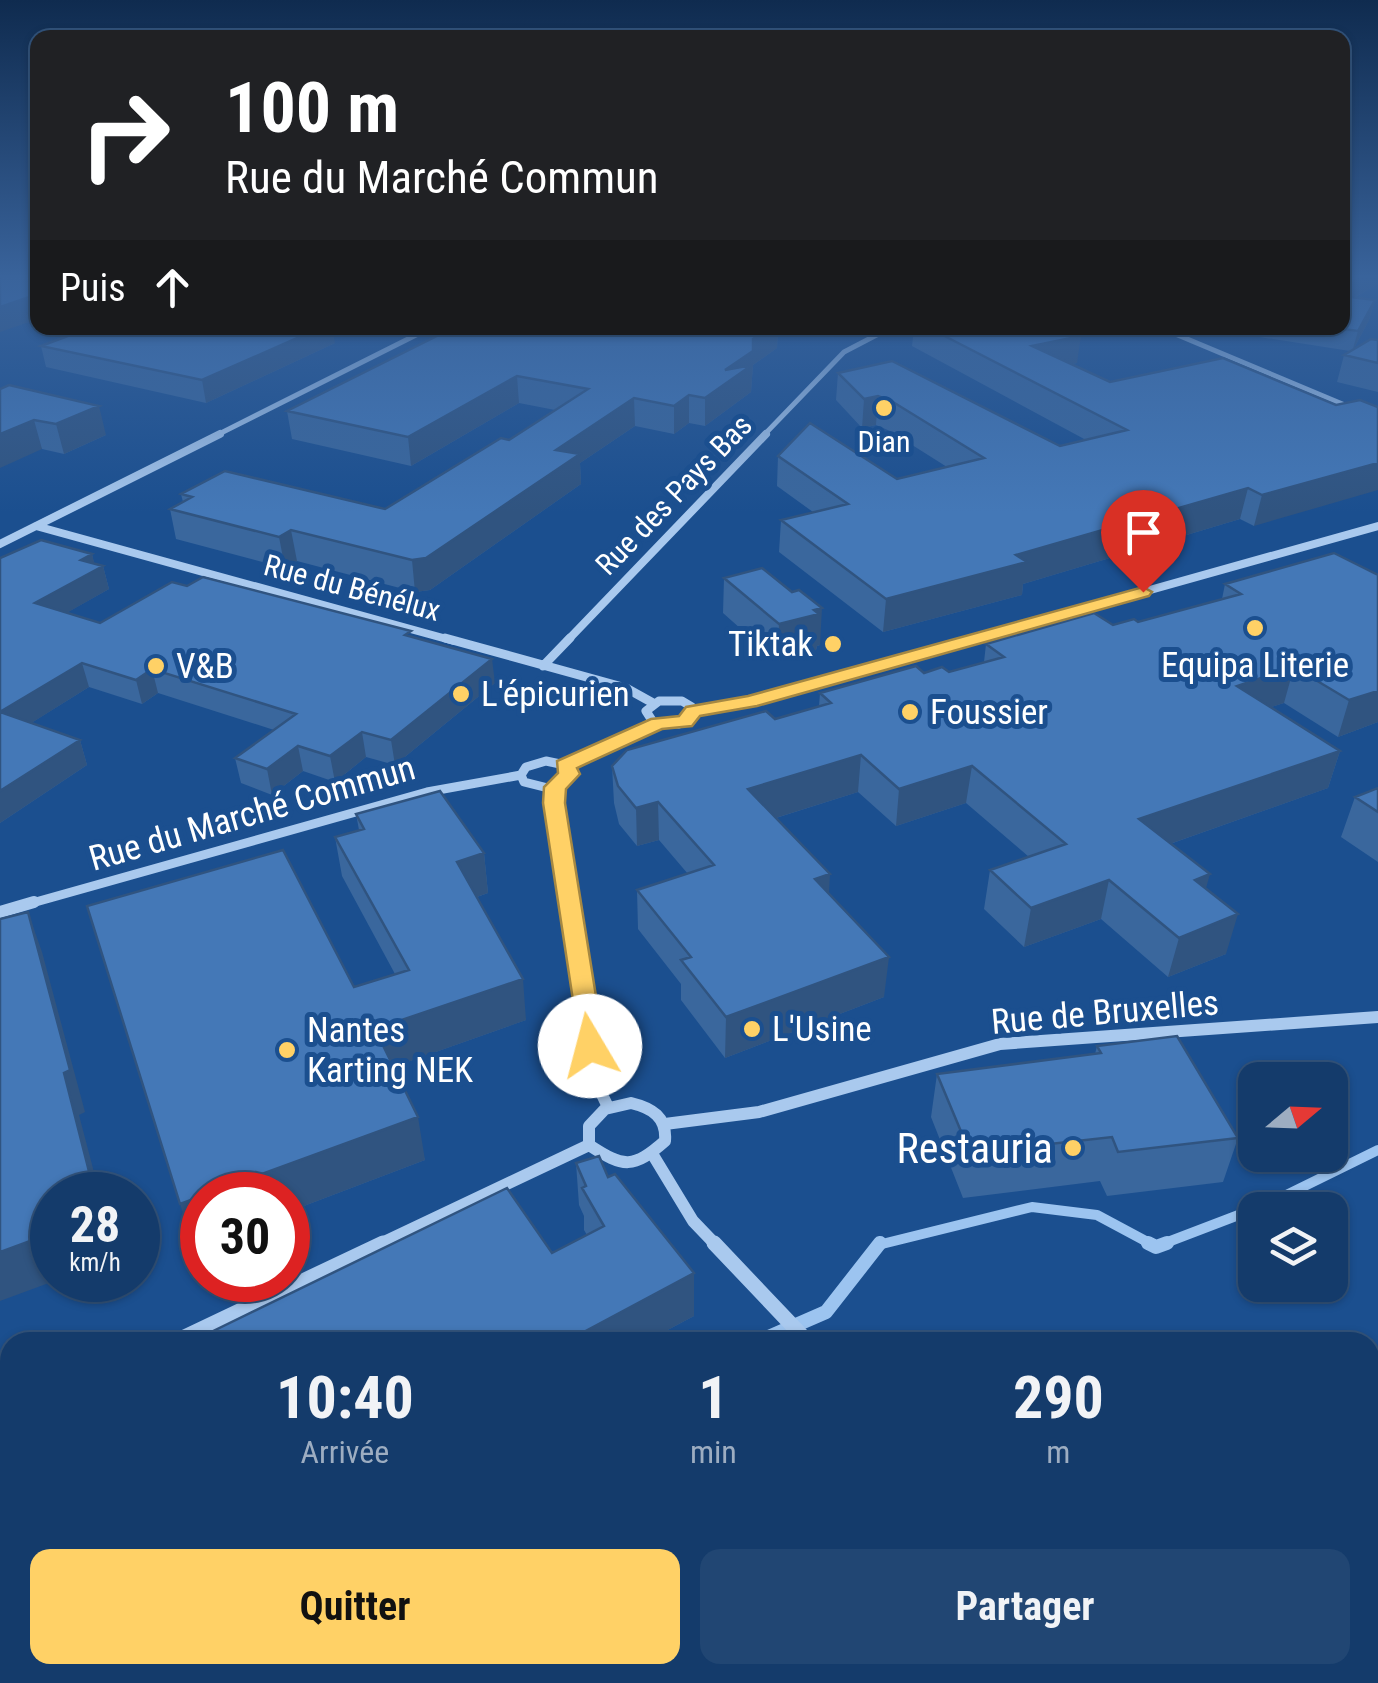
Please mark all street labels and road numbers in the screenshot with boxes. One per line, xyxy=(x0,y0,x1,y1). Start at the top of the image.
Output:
street label: Rue des Pays Bas xyxy=(588,407,759,582)
street label: Rue du Bénélux xyxy=(260,547,444,628)
street label: Rue du Marché Commun xyxy=(84,747,420,880)
street label: Rue de Bruxelles xyxy=(990,982,1221,1043)

